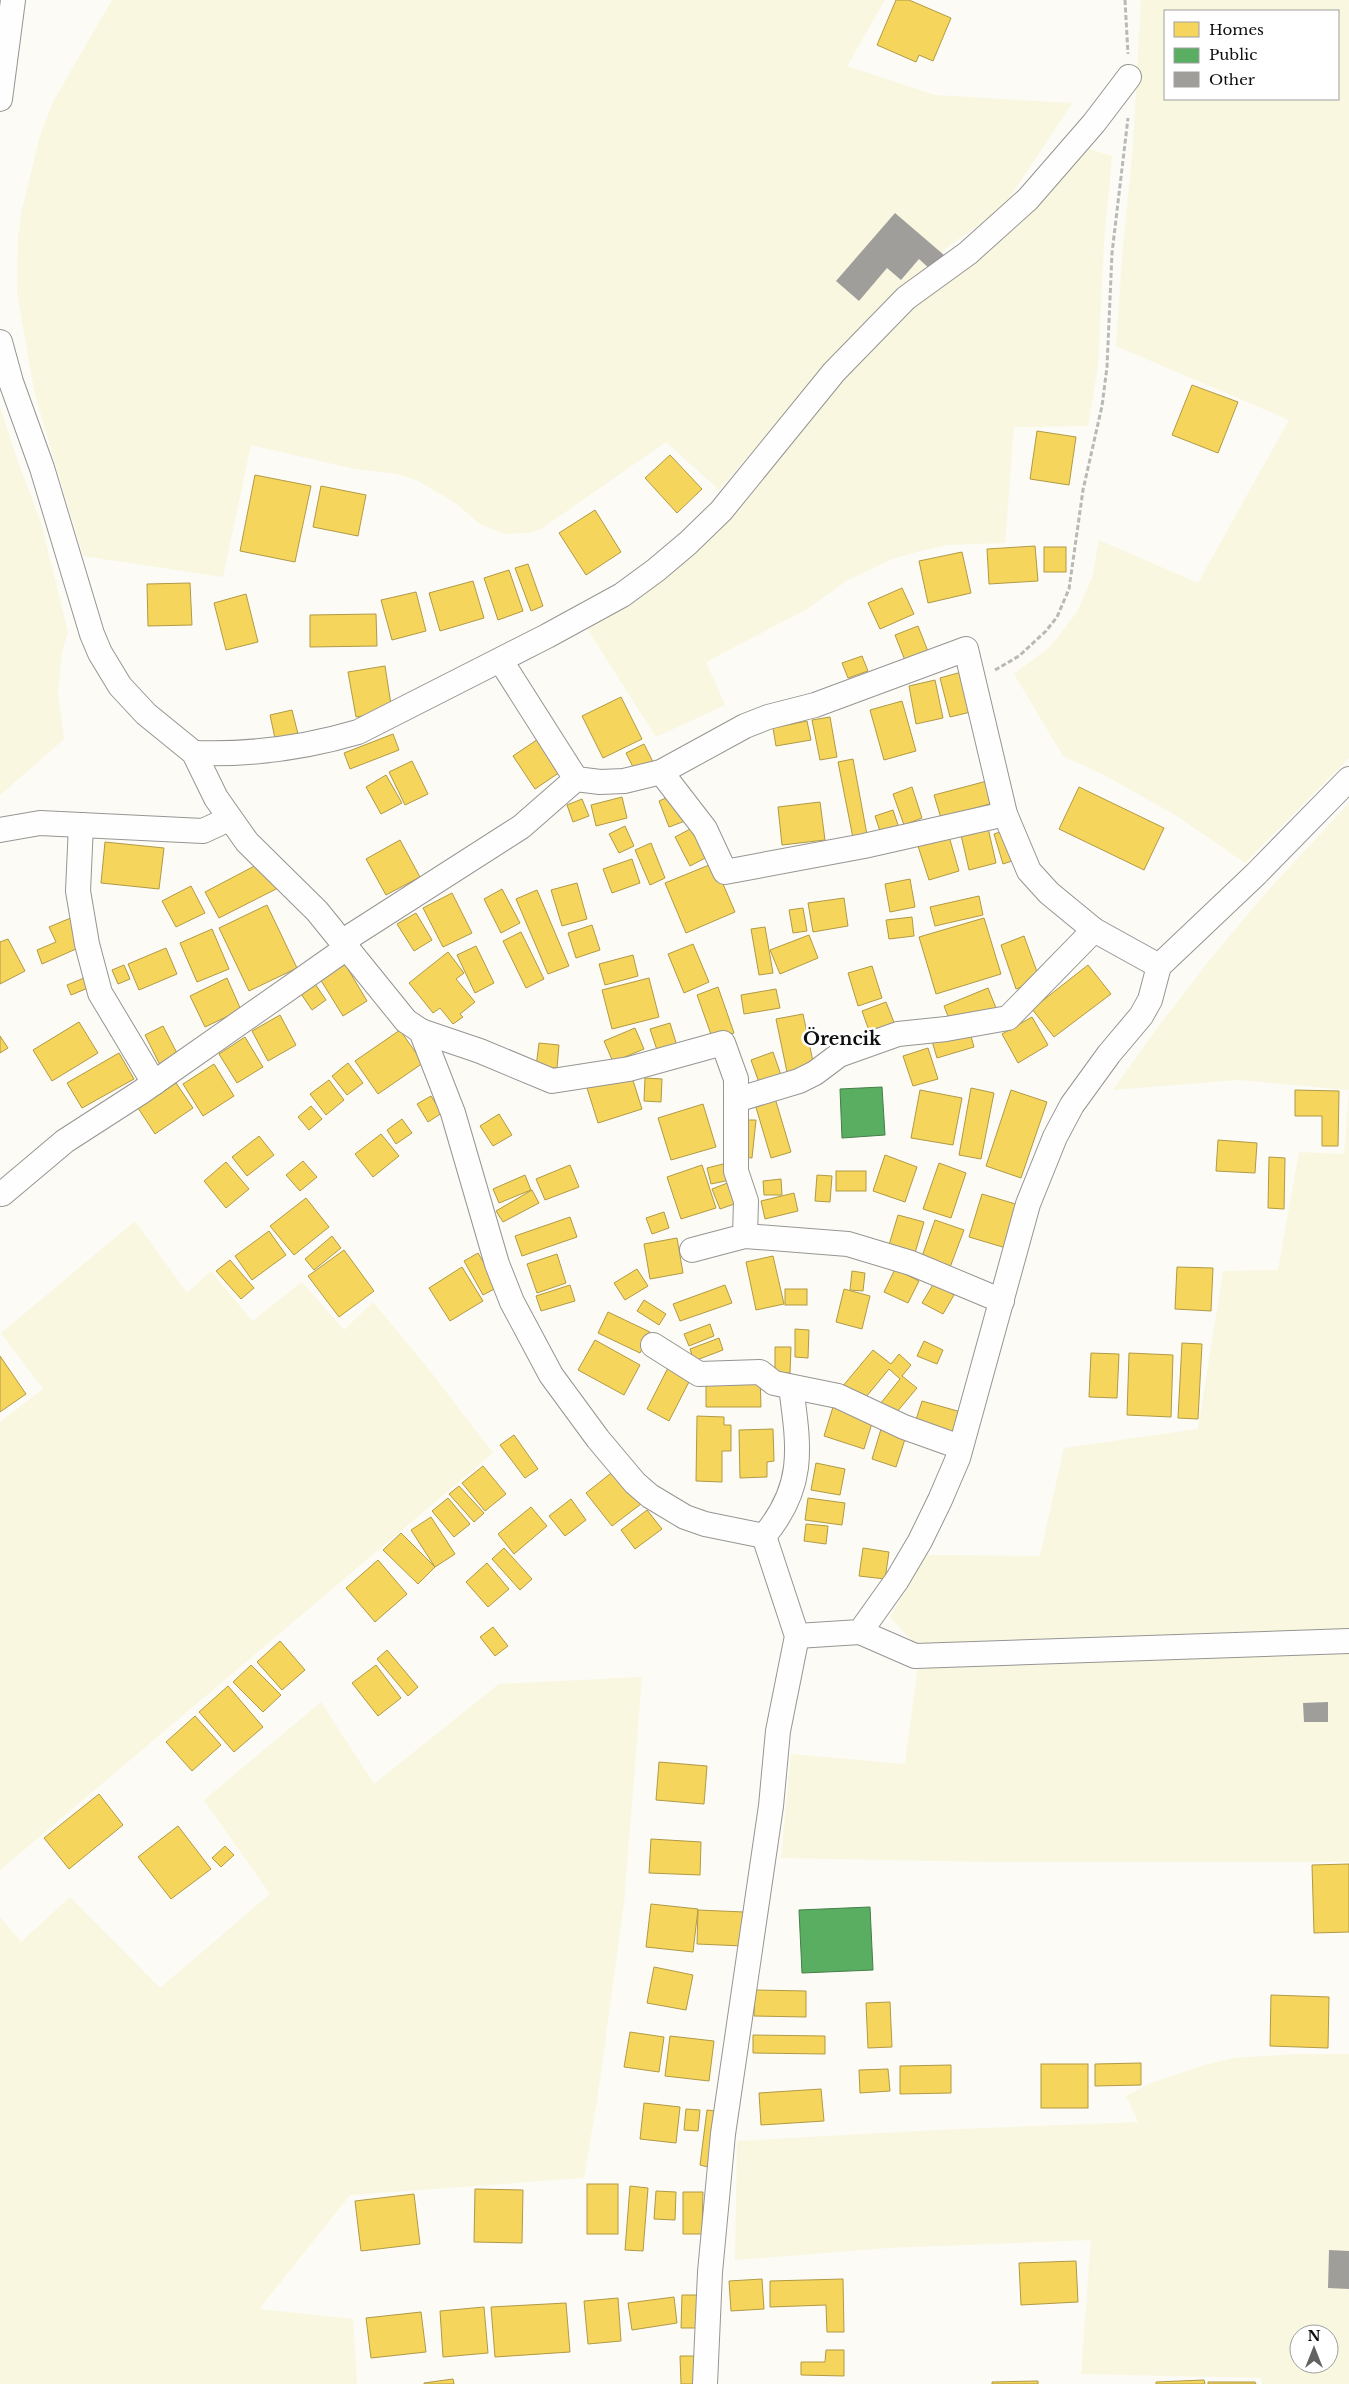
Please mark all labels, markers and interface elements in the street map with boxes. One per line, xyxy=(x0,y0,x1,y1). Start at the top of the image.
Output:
legend xyxy=(1164,10,1339,100)
text: Homes xyxy=(1209,20,1264,39)
text: Public xyxy=(1209,45,1257,64)
text: Other xyxy=(1209,70,1256,89)
district label: Örencik xyxy=(803,1027,882,1050)
north arrow xyxy=(1289,2324,1339,2374)
text: N xyxy=(1307,2327,1321,2345)

